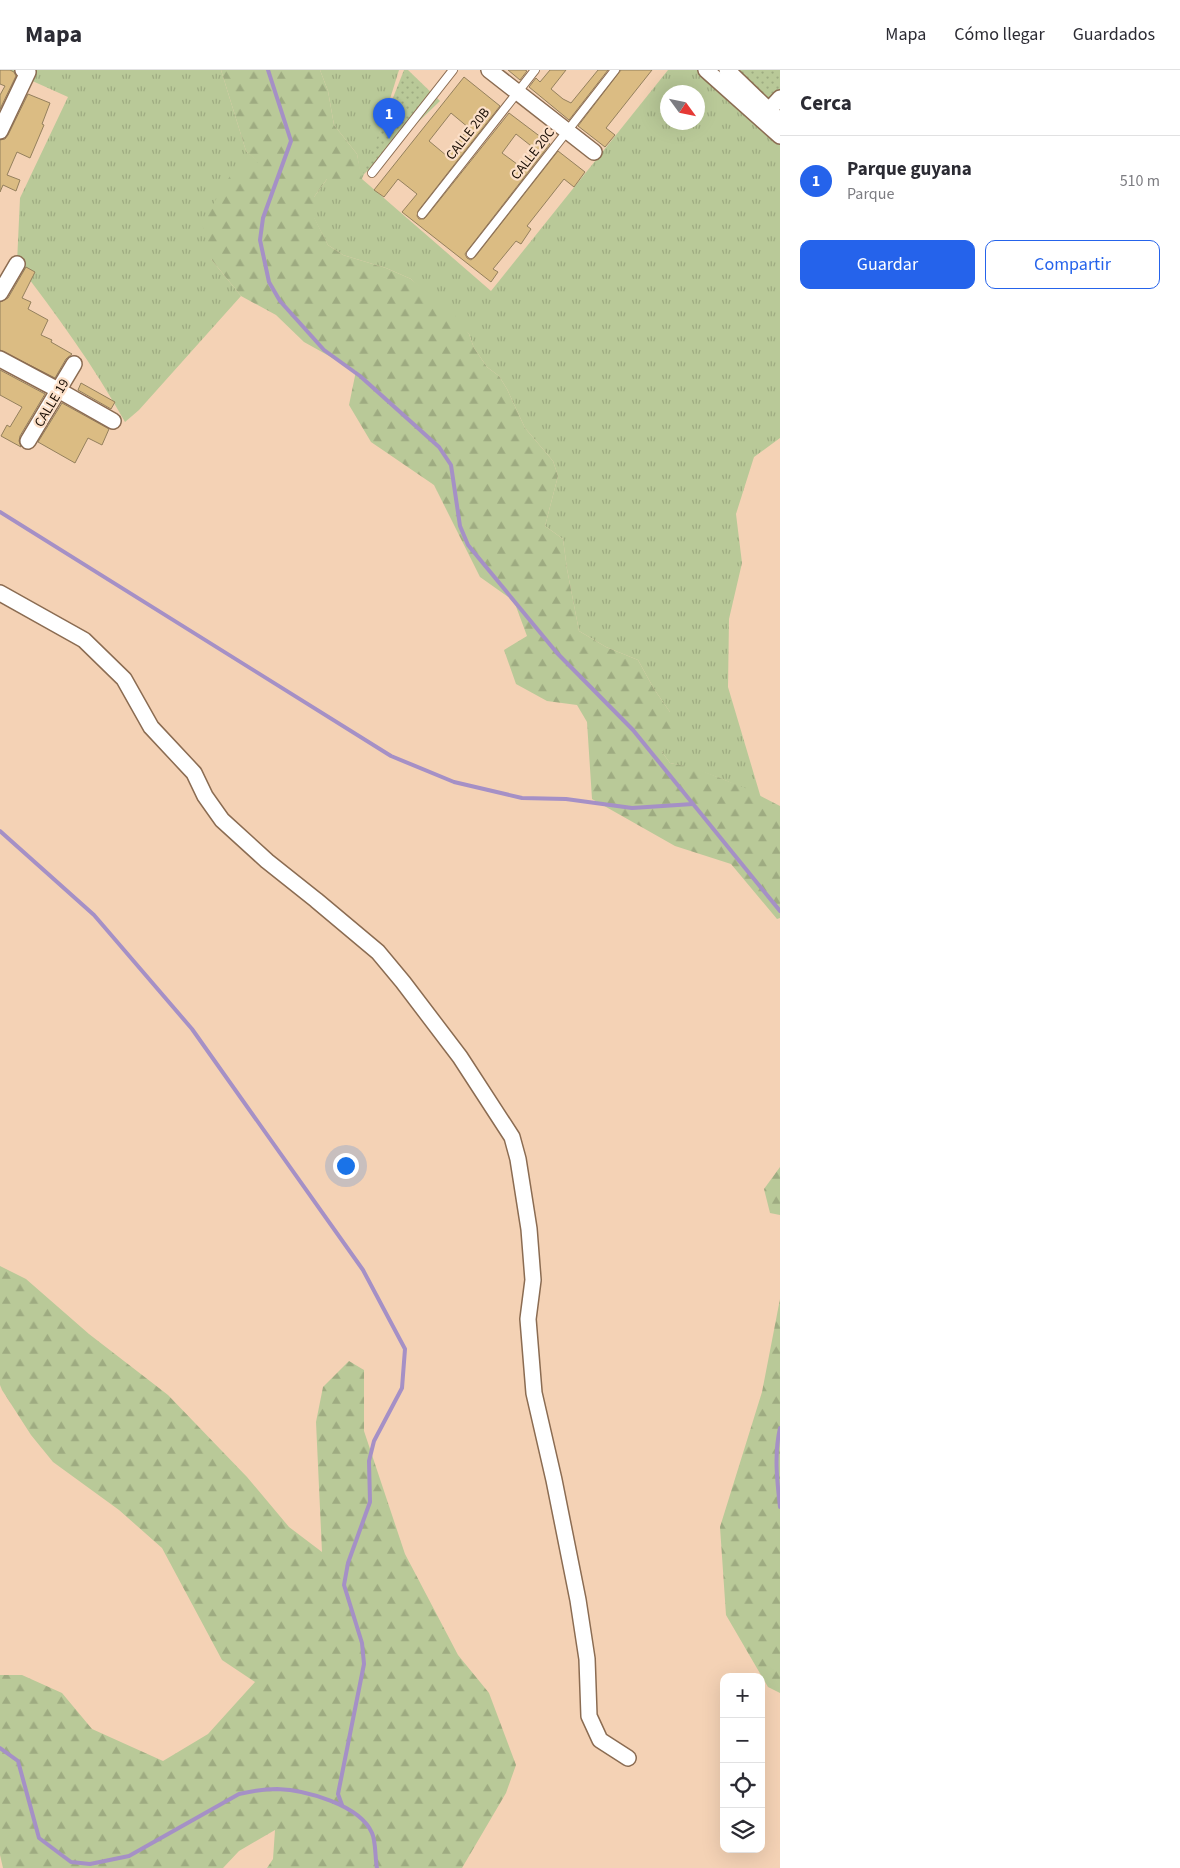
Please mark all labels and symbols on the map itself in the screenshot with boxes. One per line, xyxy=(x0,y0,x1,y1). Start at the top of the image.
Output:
north arrow xyxy=(660,85,705,130)
pin: 1 xyxy=(373,98,405,139)
street label: CALLE 20B xyxy=(441,104,495,164)
street label: CALLE 20C xyxy=(506,124,560,184)
street label: CALLE 19 xyxy=(30,375,74,431)
your location xyxy=(333,1153,359,1179)

